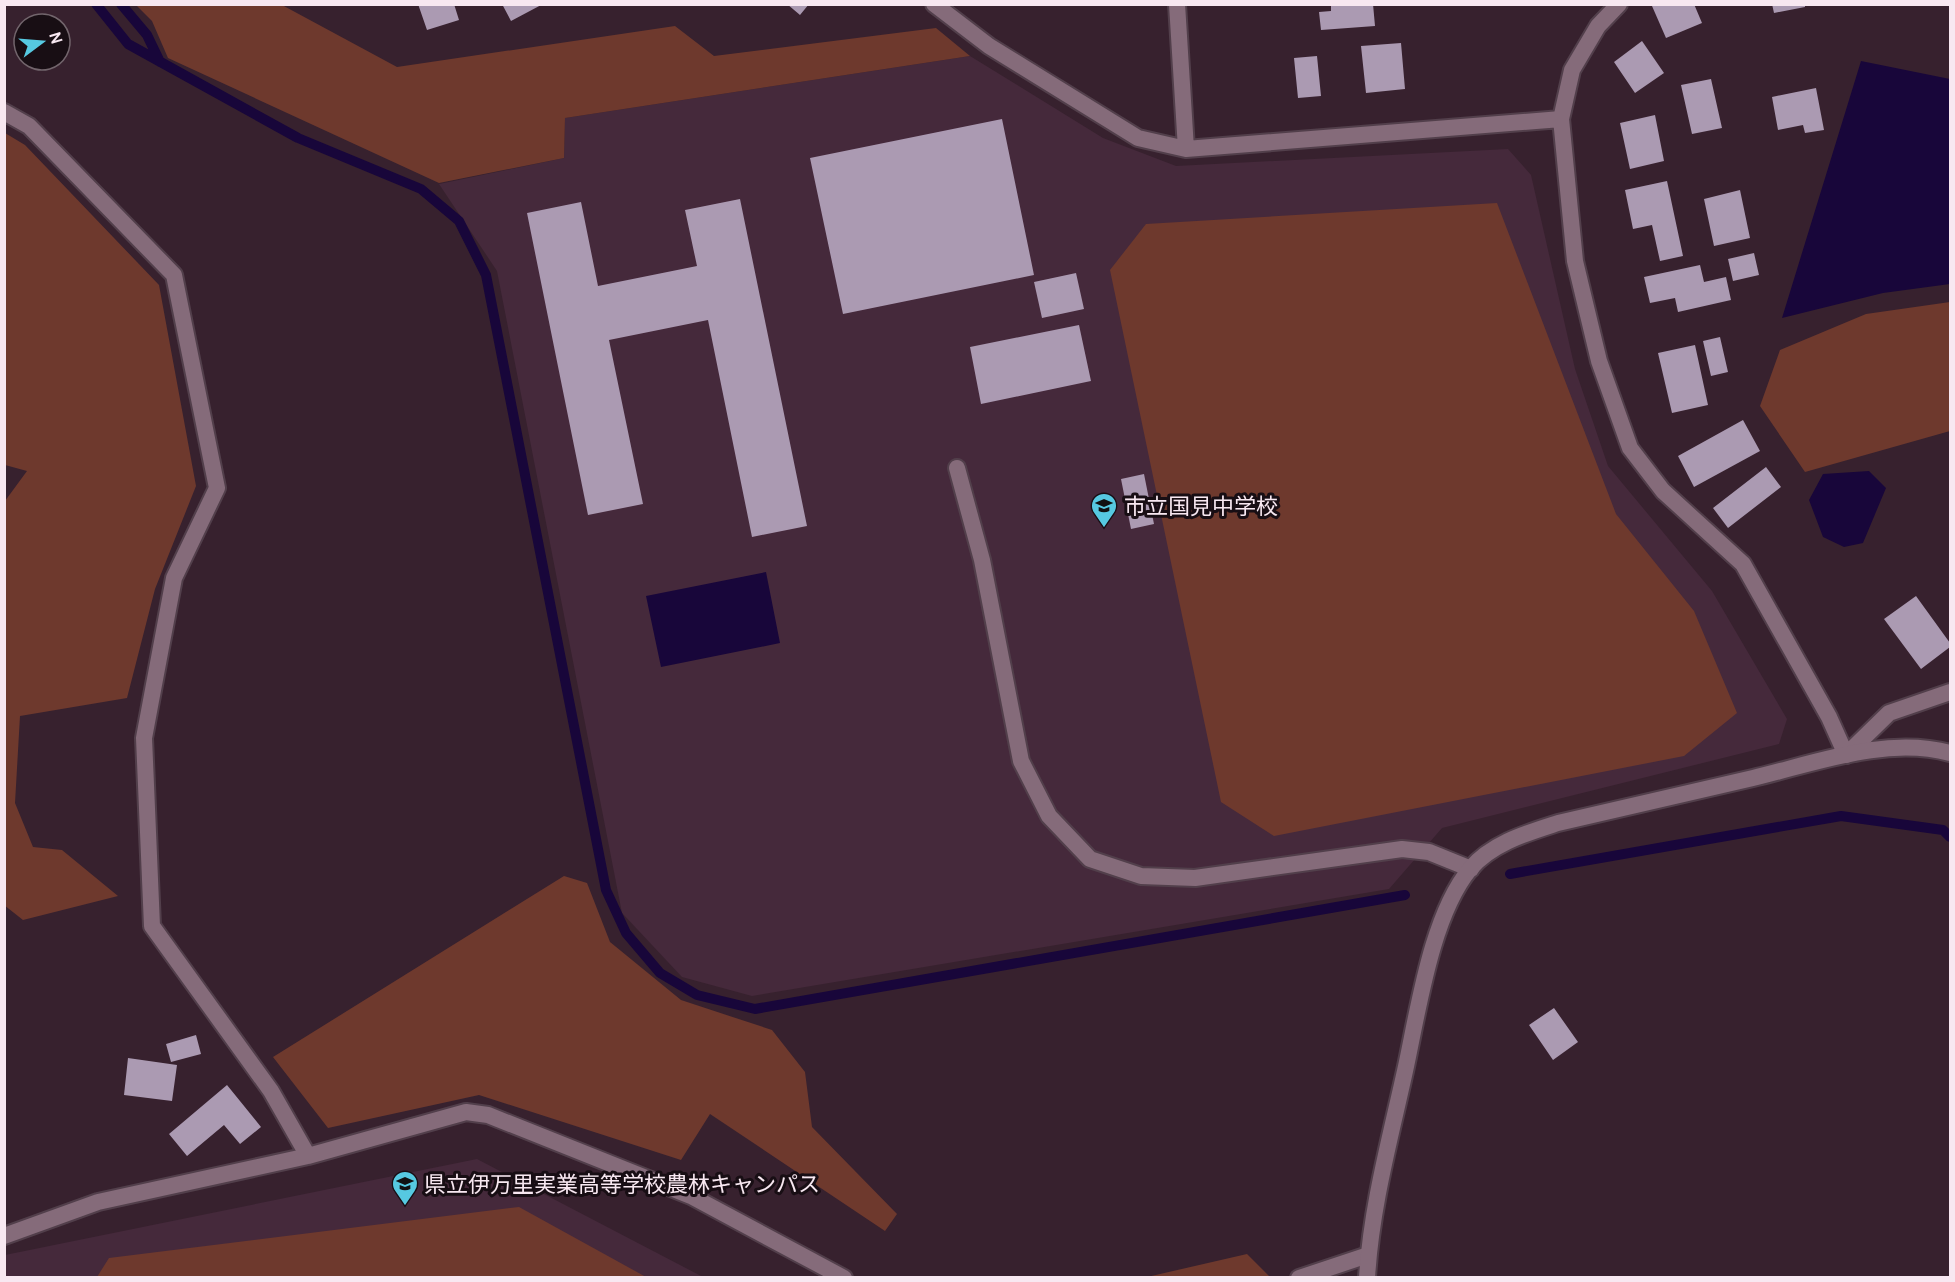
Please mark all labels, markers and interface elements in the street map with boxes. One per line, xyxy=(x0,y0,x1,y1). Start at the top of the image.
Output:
north arrow xyxy=(12,12,72,72)
text: N xyxy=(45,30,67,46)
school or university icon: 市立国見中学校 xyxy=(1089,491,1119,529)
place label: 市立国見中学校 xyxy=(1124,493,1278,520)
school or university icon: 県立伊万里実業高等学校農林キャンパス xyxy=(390,1169,420,1207)
place label: 県立伊万里実業高等学校農林キャンパス xyxy=(424,1171,820,1198)

